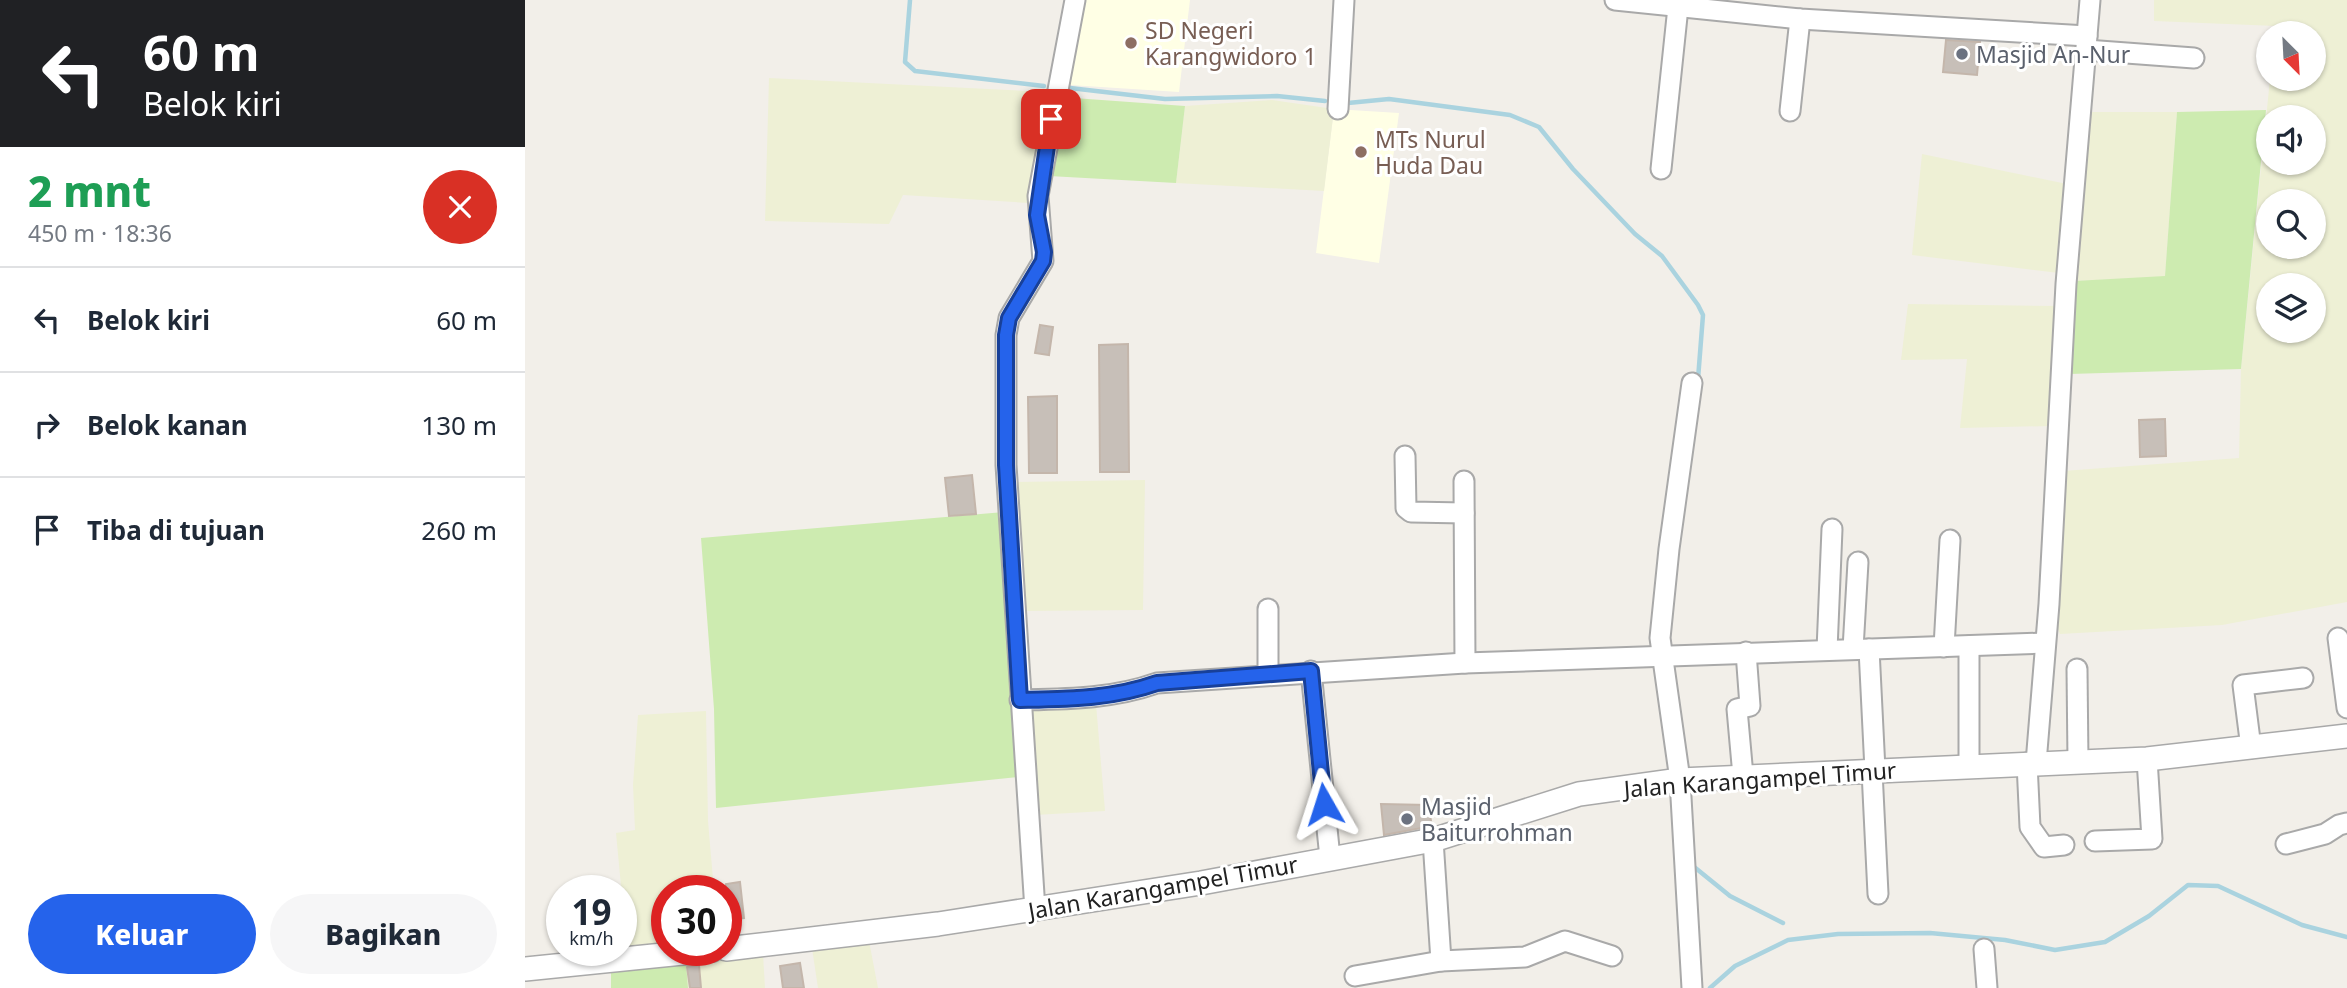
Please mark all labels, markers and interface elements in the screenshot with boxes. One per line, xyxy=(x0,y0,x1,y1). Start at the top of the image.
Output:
place label: SD Negeri Karangwidoro 1 xyxy=(1145,14,1317,72)
text: 60 m xyxy=(143,19,260,85)
north arrow xyxy=(2256,21,2326,91)
map controls xyxy=(2256,21,2326,343)
icon: left xyxy=(28,28,119,119)
marker: SD Negeri Karangwidoro 1 xyxy=(1123,35,1139,51)
place label: Masjid An-Nur xyxy=(1976,38,2131,70)
marker: Masjid An-Nur xyxy=(1954,46,1970,62)
text: Belok kiri xyxy=(143,82,282,125)
pin xyxy=(1021,89,1081,149)
icon: arrive xyxy=(1032,100,1070,138)
button: sound xyxy=(2256,105,2326,175)
place label: MTs Nurul Huda Dau xyxy=(1375,123,1486,181)
marker: MTs Nurul Huda Dau xyxy=(1353,144,1369,160)
text: 2 mnt xyxy=(28,162,151,219)
button: close xyxy=(423,170,497,244)
button: search xyxy=(2256,189,2326,259)
text: 450 m · 18:36 xyxy=(28,217,172,249)
button: layers xyxy=(2256,273,2326,343)
icon: left xyxy=(28,301,66,339)
text: Belok kiri xyxy=(87,302,210,338)
text: 60 m xyxy=(436,302,497,338)
icon: right xyxy=(28,406,66,444)
text: Belok kanan xyxy=(87,407,248,443)
text: 130 m xyxy=(421,407,497,443)
icon: arrive xyxy=(28,511,66,549)
text: Tiba di tujuan xyxy=(87,512,265,548)
text: 260 m xyxy=(421,512,497,548)
street label: Jalan Karangampel Timur xyxy=(1621,753,1898,805)
position arrow xyxy=(1287,767,1361,841)
place label: Masjid Baiturrohman xyxy=(1421,790,1573,848)
marker: Masjid Baiturrohman xyxy=(1399,811,1415,827)
street label: Jalan Karangampel Timur xyxy=(1024,847,1301,927)
speed limit sign: 30 xyxy=(651,875,742,966)
text: 19 xyxy=(571,888,612,935)
button: Keluar xyxy=(28,894,256,974)
button: Bagikan xyxy=(270,894,497,974)
text: km/h xyxy=(569,926,614,950)

